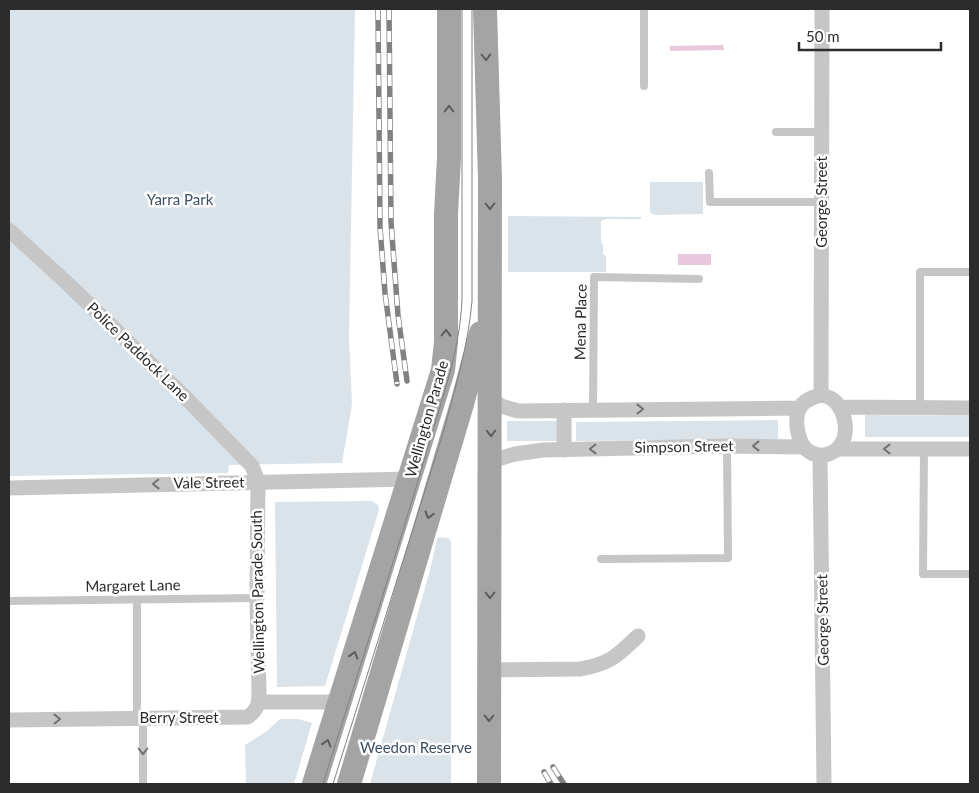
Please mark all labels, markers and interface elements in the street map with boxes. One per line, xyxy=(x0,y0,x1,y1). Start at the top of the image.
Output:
scale bar xyxy=(799,20,942,52)
text: 50 m xyxy=(806,27,840,45)
one-way arrow xyxy=(481,54,492,62)
one-way arrow xyxy=(444,104,454,112)
street label: George Street xyxy=(812,156,830,248)
park label: Yarra Park xyxy=(147,190,214,208)
one-way arrow xyxy=(485,202,495,210)
street label: Mena Place xyxy=(570,284,590,360)
street label: Police Paddock Lane xyxy=(84,298,193,405)
one-way arrow xyxy=(441,329,451,336)
street label: Wellington Parade xyxy=(401,358,451,479)
one-way arrow xyxy=(636,404,644,414)
one-way arrow xyxy=(486,429,496,437)
street label: Simpson Street xyxy=(634,436,734,456)
one-way arrow xyxy=(751,441,759,451)
one-way arrow xyxy=(589,444,596,454)
one-way arrow xyxy=(882,444,890,454)
street label: Vale Street xyxy=(173,472,245,492)
one-way arrow xyxy=(152,479,160,489)
street label: Wellington Parade South xyxy=(247,510,267,674)
one-way arrow xyxy=(424,510,434,518)
street label: George Street xyxy=(812,573,832,666)
street label: Margaret Lane xyxy=(85,575,181,595)
one-way arrow xyxy=(485,592,495,599)
one-way arrow xyxy=(349,652,359,660)
street label: Berry Street xyxy=(139,708,219,726)
one-way arrow xyxy=(54,714,62,724)
one-way arrow xyxy=(484,715,494,723)
park label: Weedon Reserve xyxy=(360,738,472,756)
one-way arrow xyxy=(322,739,332,748)
one-way arrow xyxy=(138,748,148,755)

